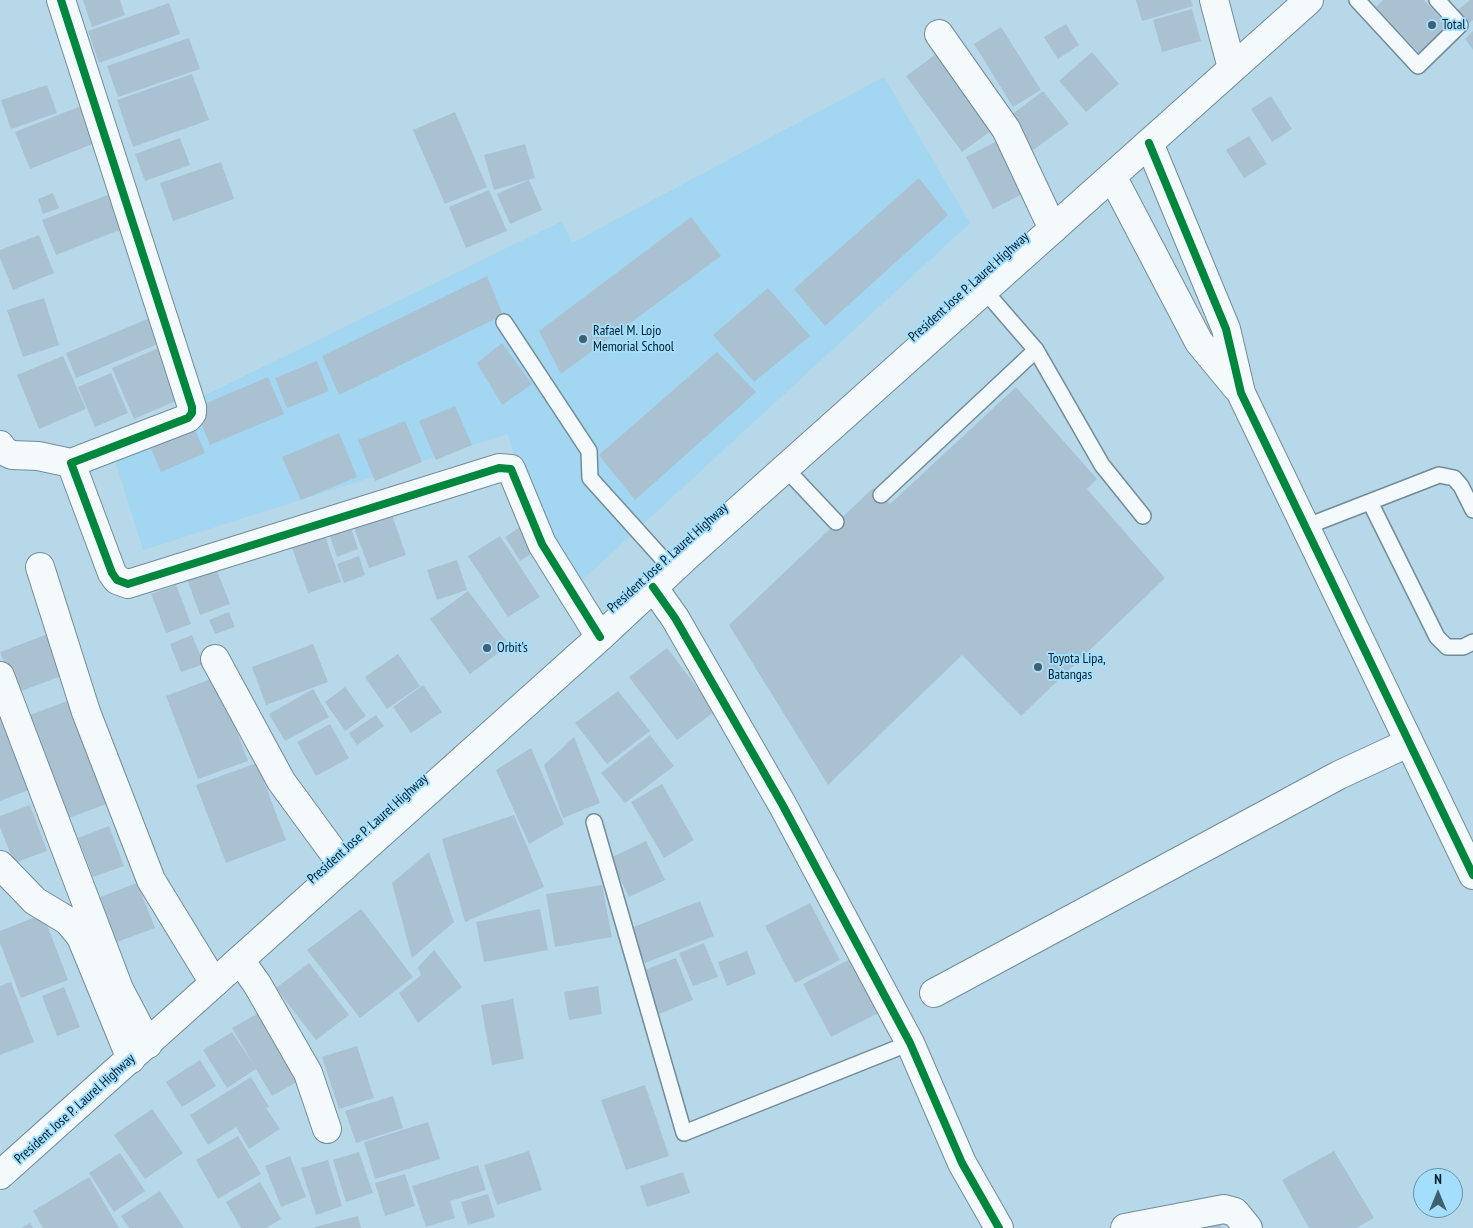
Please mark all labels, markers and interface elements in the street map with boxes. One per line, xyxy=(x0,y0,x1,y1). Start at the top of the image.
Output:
place label: Total xyxy=(1442,17,1466,33)
marker: Total xyxy=(1426,19,1438,31)
street label: President Jose P. Laurel Highway xyxy=(905,228,1033,346)
place label: Rafael M. Lojo Memorial School xyxy=(593,323,674,356)
marker: Rafael M. Lojo Memorial School xyxy=(577,333,589,345)
street label: President Jose P. Laurel Highway xyxy=(604,499,732,617)
place label: Orbit’s xyxy=(497,640,528,656)
marker: Orbit’s xyxy=(481,642,493,654)
place label: Toyota Lipa, Batangas xyxy=(1048,651,1106,684)
marker: Toyota Lipa, Batangas xyxy=(1032,661,1044,673)
street label: President Jose P. Laurel Highway xyxy=(304,770,432,888)
street label: President Jose P. Laurel Highway xyxy=(11,1050,139,1168)
north arrow xyxy=(1413,1168,1463,1218)
text: N xyxy=(1434,1170,1442,1188)

